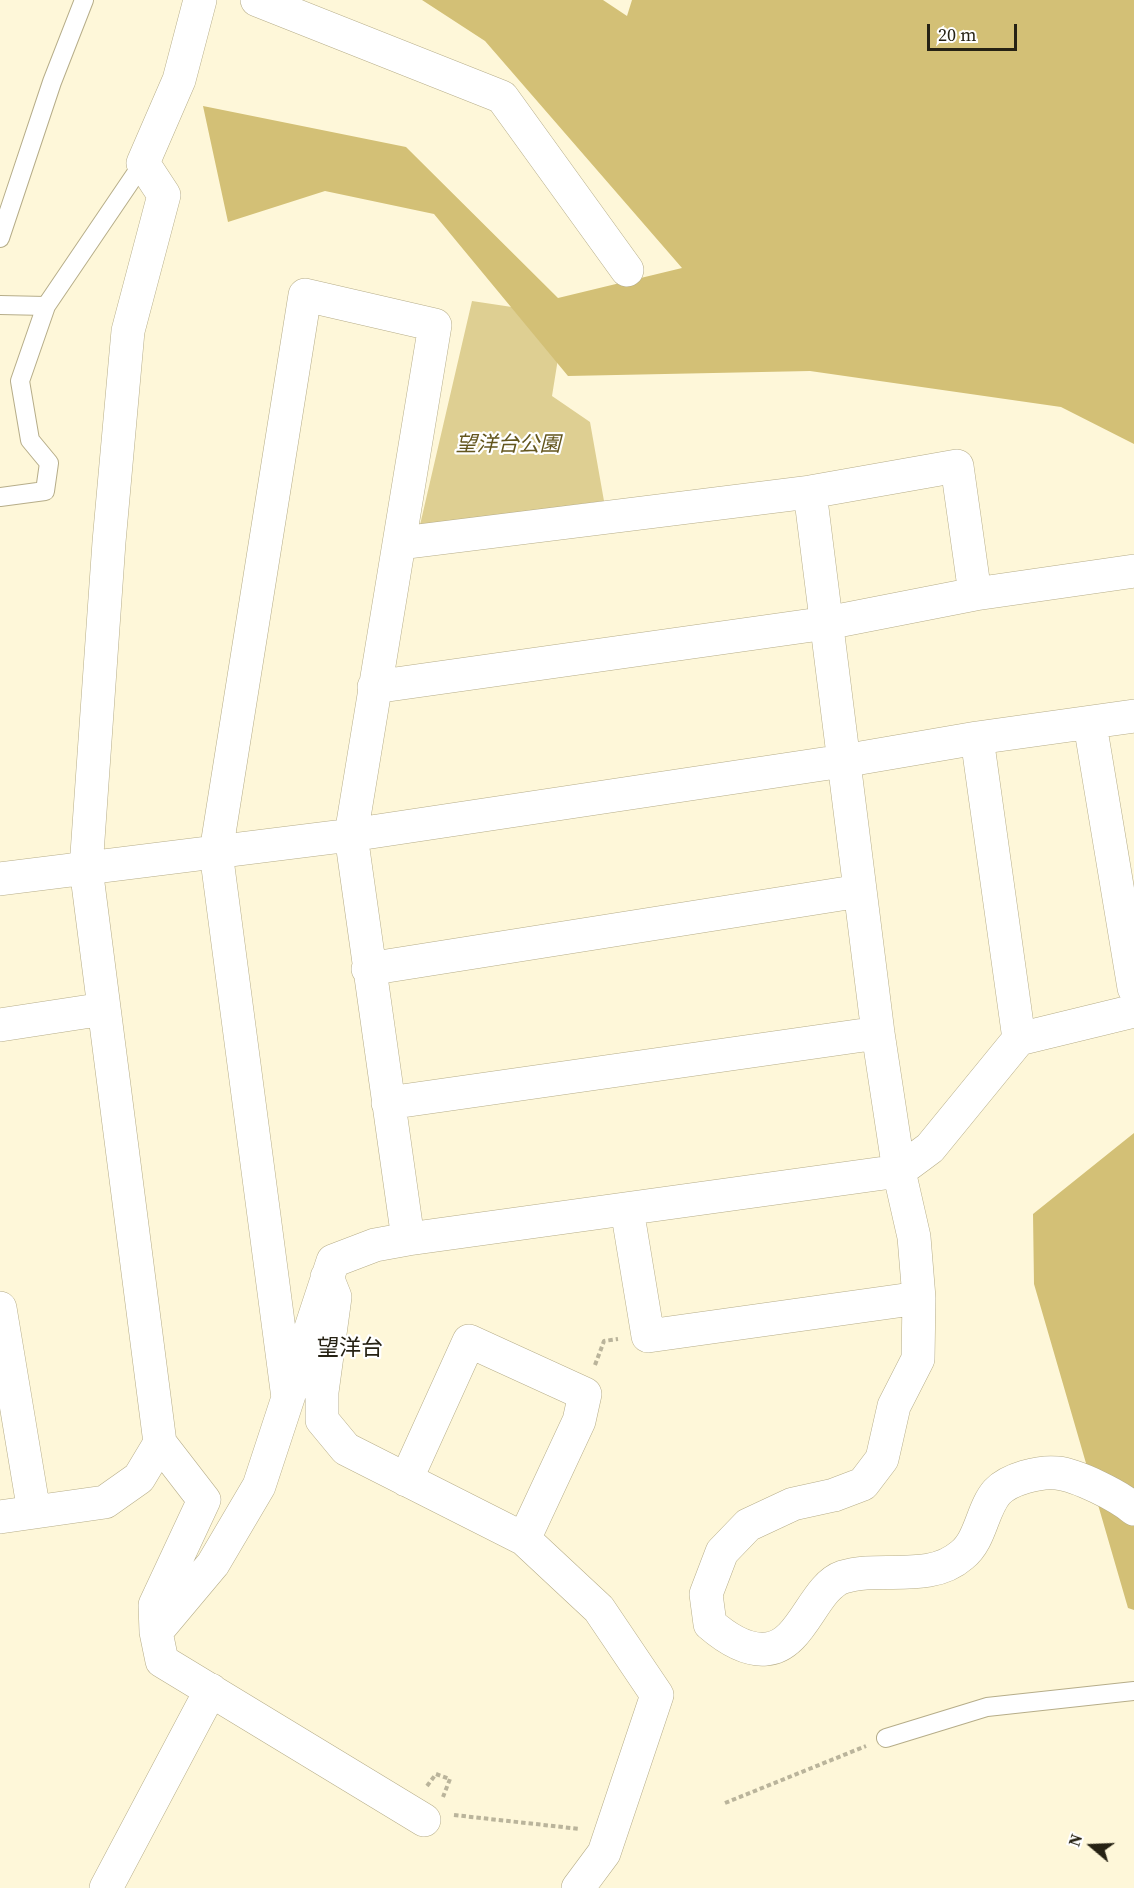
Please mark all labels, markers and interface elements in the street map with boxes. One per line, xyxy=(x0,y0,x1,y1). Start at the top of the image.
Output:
scale bar xyxy=(930,12,1020,50)
text: 20 m xyxy=(938,22,976,47)
park label: 望洋台公園 xyxy=(456,433,560,459)
district label: 望洋台 xyxy=(317,1336,383,1362)
north arrow xyxy=(1062,1816,1122,1876)
text: N xyxy=(1063,1831,1087,1849)

